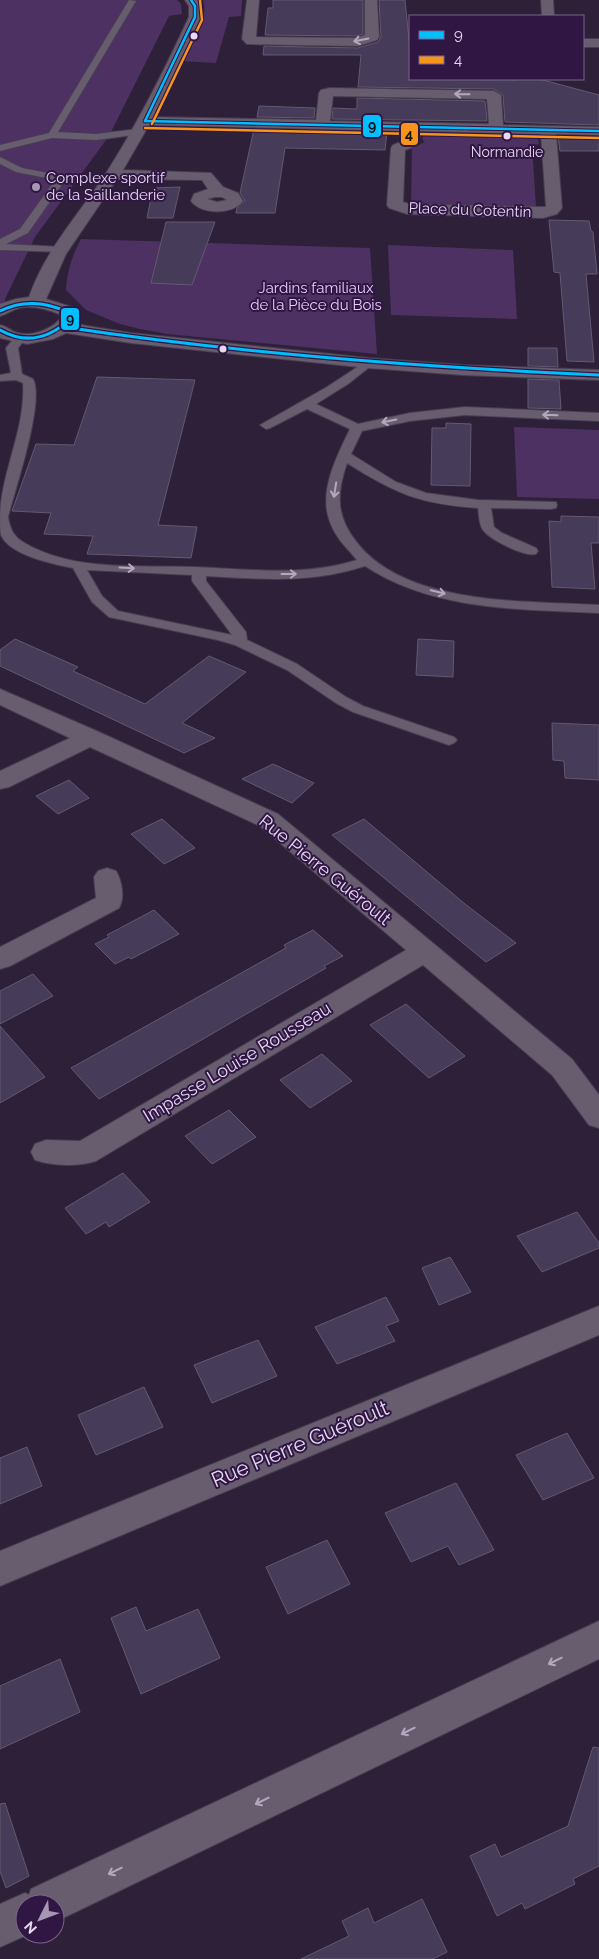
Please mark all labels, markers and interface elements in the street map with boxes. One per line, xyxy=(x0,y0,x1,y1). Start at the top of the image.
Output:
legend xyxy=(409,15,584,80)
text: 9 xyxy=(454,26,463,44)
unlabelled marker xyxy=(189,31,199,41)
one-way arrow xyxy=(354,36,370,45)
text: 4 xyxy=(454,51,462,69)
one-way arrow xyxy=(454,89,470,99)
line badge: 9 xyxy=(362,114,382,138)
text: 9 xyxy=(368,118,376,134)
line badge: 4 xyxy=(400,122,419,146)
text: 4 xyxy=(405,126,413,142)
marker: Normandie xyxy=(502,131,512,141)
place label: Normandie xyxy=(471,144,543,160)
place label: Complexe sportif de la Saillanderie xyxy=(46,169,166,204)
marker: Complexe sportif de la Saillanderie xyxy=(30,181,42,193)
street label: Place du Cotentin xyxy=(408,199,532,221)
park label: Jardins familiaux de la Pièce du Bois xyxy=(250,279,382,314)
line badge: 9 xyxy=(60,307,80,331)
text: 9 xyxy=(66,311,74,327)
unlabelled marker xyxy=(218,344,228,354)
one-way arrow xyxy=(543,410,559,419)
one-way arrow xyxy=(381,417,397,426)
one-way arrow xyxy=(330,481,340,497)
one-way arrow xyxy=(119,563,135,572)
one-way arrow xyxy=(281,569,297,579)
one-way arrow xyxy=(430,588,446,597)
street label: Rue Pierre Guéroult xyxy=(255,810,395,929)
street label: Impasse Louise Rousseau xyxy=(139,997,334,1126)
street label: Rue Pierre Guéroult xyxy=(207,1395,392,1492)
one-way arrow xyxy=(548,1657,563,1666)
one-way arrow xyxy=(401,1727,416,1736)
one-way arrow xyxy=(255,1797,270,1806)
one-way arrow xyxy=(108,1867,123,1876)
north arrow xyxy=(15,1894,65,1944)
text: N xyxy=(21,1918,40,1937)

